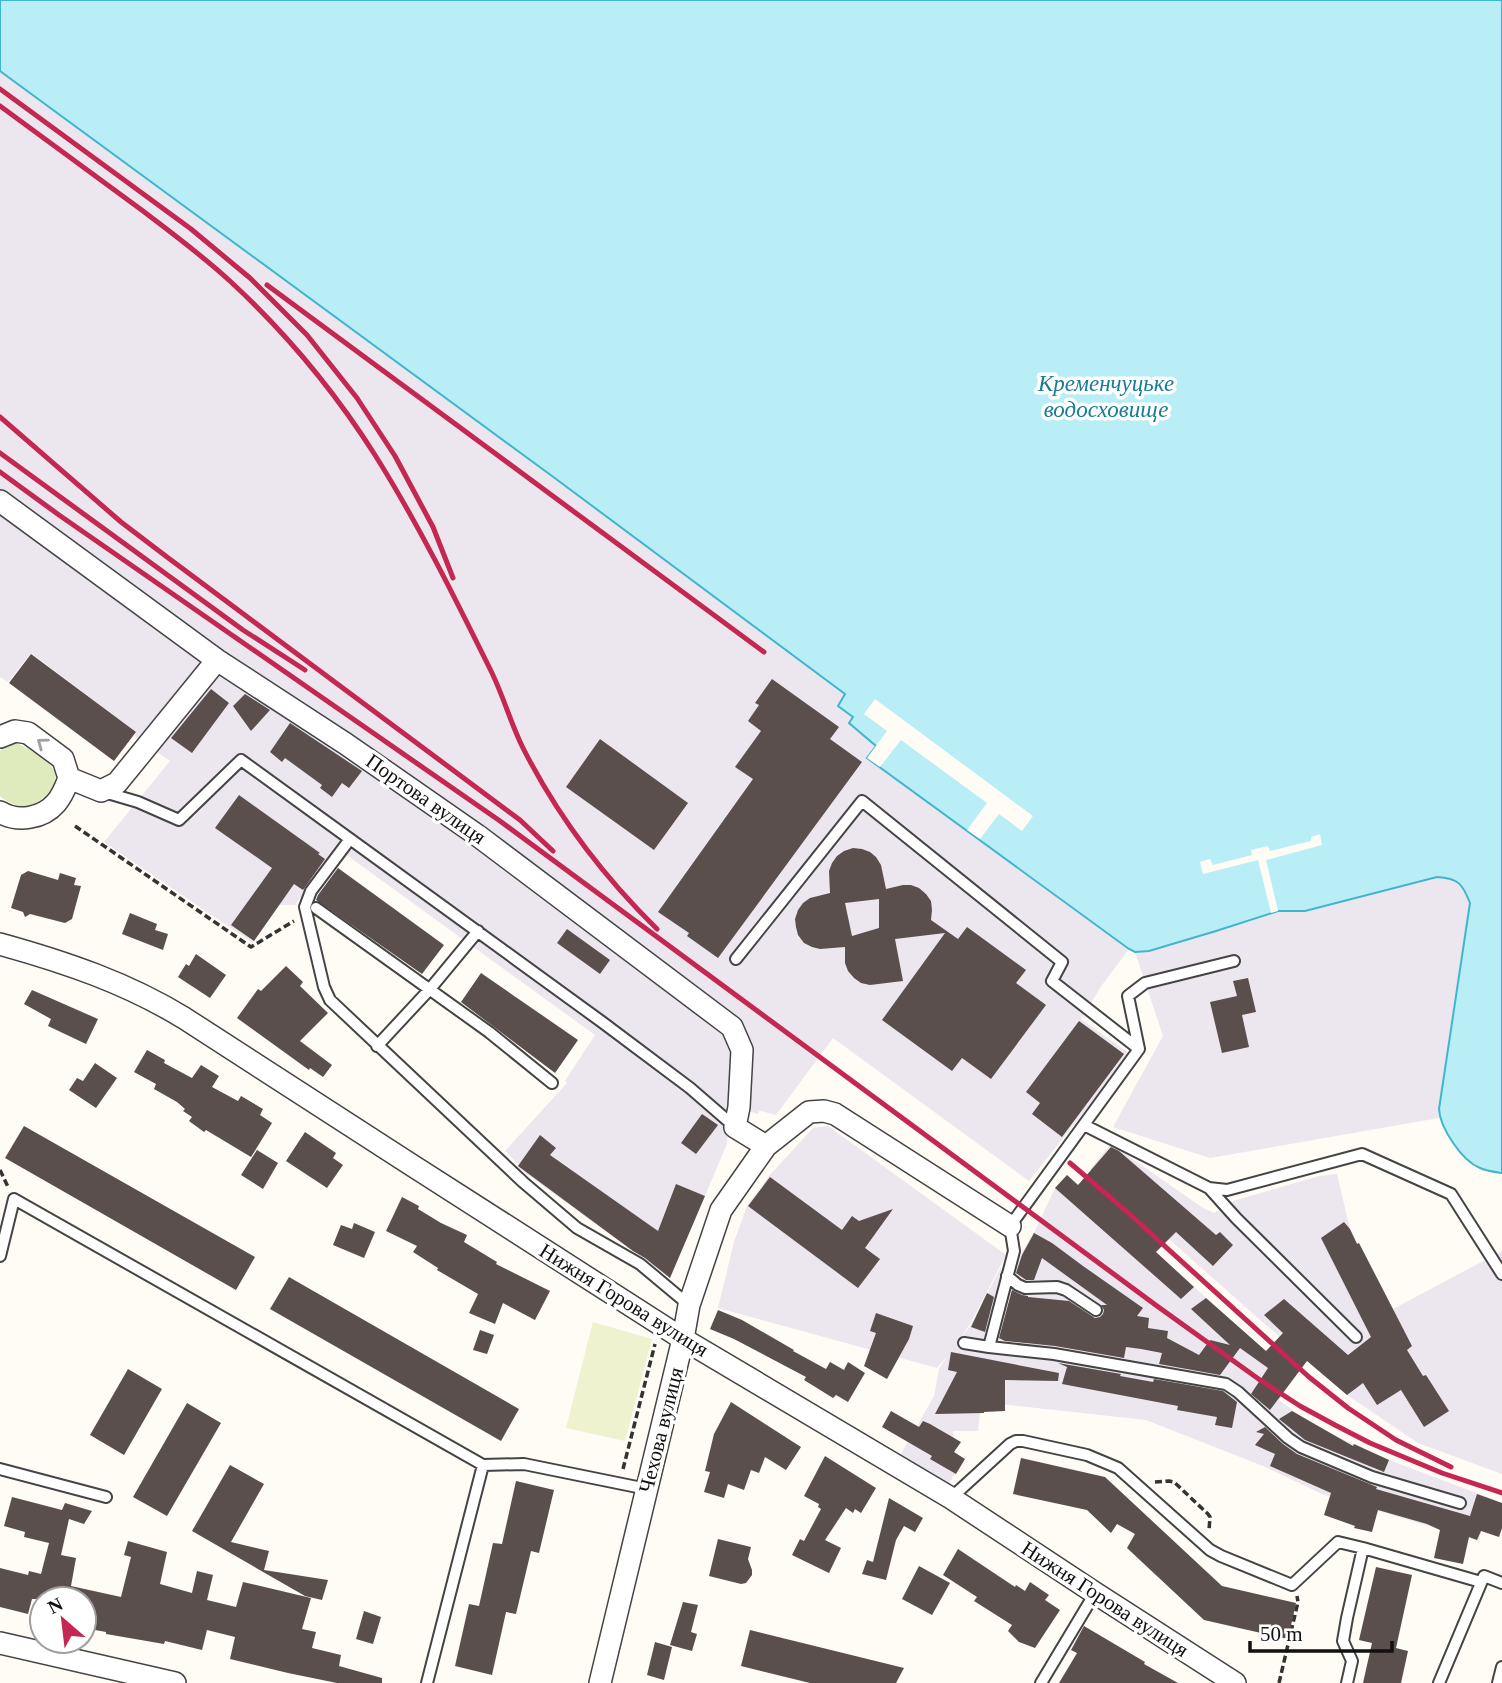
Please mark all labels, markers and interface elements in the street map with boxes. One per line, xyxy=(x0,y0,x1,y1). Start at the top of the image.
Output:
water label: Кременчуцьке водосховище xyxy=(1037,371,1174,422)
one-way arrow xyxy=(37,739,50,751)
street label: Портова вулиця xyxy=(361,749,491,849)
street label: Нижня Горова вулиця xyxy=(535,1238,713,1362)
street label: Чехова вулиця xyxy=(634,1364,688,1495)
street label: Нижня Горова вулиця xyxy=(1017,1536,1193,1662)
north arrow xyxy=(28,1585,98,1655)
text: N xyxy=(44,1593,66,1618)
scale bar xyxy=(1250,1610,1392,1654)
text: 50 m xyxy=(1260,1622,1303,1646)

